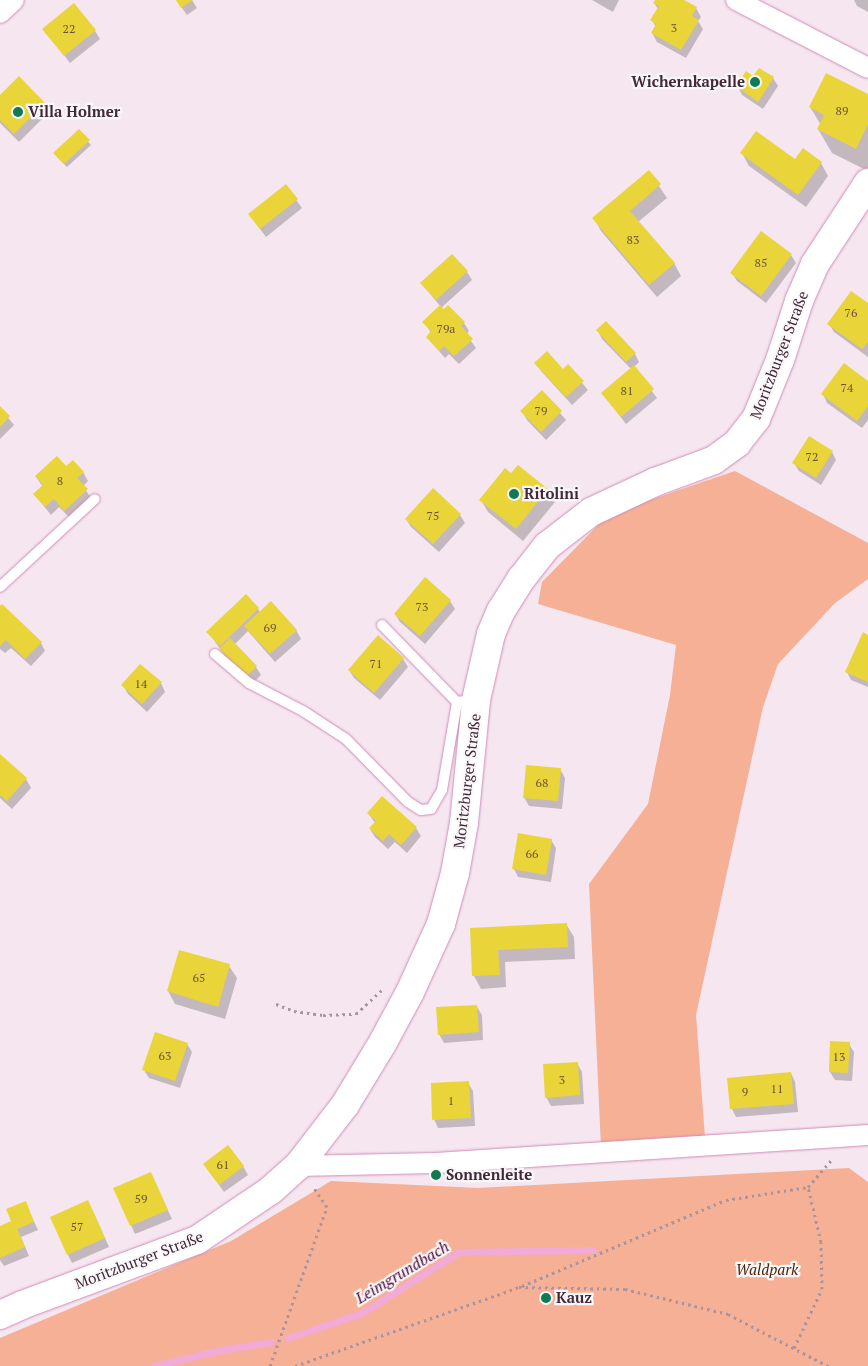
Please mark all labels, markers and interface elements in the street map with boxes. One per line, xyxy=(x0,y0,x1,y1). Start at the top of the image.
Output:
house number: 3 xyxy=(671,21,677,35)
house number: 22 xyxy=(63,22,75,36)
place label: Wichernkapelle xyxy=(631,73,745,91)
marker: Wichernkapelle xyxy=(749,76,761,88)
place label: Villa Holmer xyxy=(28,103,120,121)
house number: 89 xyxy=(836,104,848,118)
marker: Villa Holmer xyxy=(12,106,24,118)
house number: 83 xyxy=(627,233,639,247)
house number: 85 xyxy=(755,256,767,270)
street label: Moritzburger Straße xyxy=(746,288,812,422)
house number: 76 xyxy=(845,306,857,320)
house number: 79a xyxy=(437,322,455,336)
house number: 74 xyxy=(841,381,853,395)
house number: 81 xyxy=(621,384,633,398)
house number: 79 xyxy=(535,404,547,418)
house number: 72 xyxy=(806,450,818,464)
house number: 8 xyxy=(57,474,63,488)
place label: Ritolini xyxy=(524,485,579,503)
marker: Ritolini xyxy=(508,488,520,500)
house number: 75 xyxy=(427,509,439,523)
house number: 73 xyxy=(416,600,428,614)
house number: 69 xyxy=(264,621,276,635)
house number: 71 xyxy=(370,657,382,671)
house number: 14 xyxy=(135,677,147,691)
street label: Moritzburger Straße xyxy=(450,712,484,850)
house number: 68 xyxy=(536,776,548,790)
house number: 66 xyxy=(526,847,538,861)
house number: 65 xyxy=(193,971,205,985)
house number: 63 xyxy=(159,1049,171,1063)
house number: 13 xyxy=(833,1050,845,1064)
house number: 3 xyxy=(559,1073,565,1087)
house number: 11 xyxy=(771,1082,783,1096)
house number: 9 xyxy=(742,1085,748,1099)
house number: 1 xyxy=(448,1094,454,1108)
house number: 61 xyxy=(217,1158,229,1172)
place label: Sonnenleite xyxy=(446,1166,532,1184)
marker: Sonnenleite xyxy=(430,1169,442,1181)
house number: 59 xyxy=(135,1192,147,1206)
house number: 57 xyxy=(71,1220,83,1234)
street label: Moritzburger Straße xyxy=(72,1227,206,1293)
water label: Leimgrundbach xyxy=(352,1237,452,1307)
park label: Waldpark xyxy=(736,1261,798,1279)
place label: Kauz xyxy=(556,1289,592,1307)
marker: Kauz xyxy=(540,1292,552,1304)

